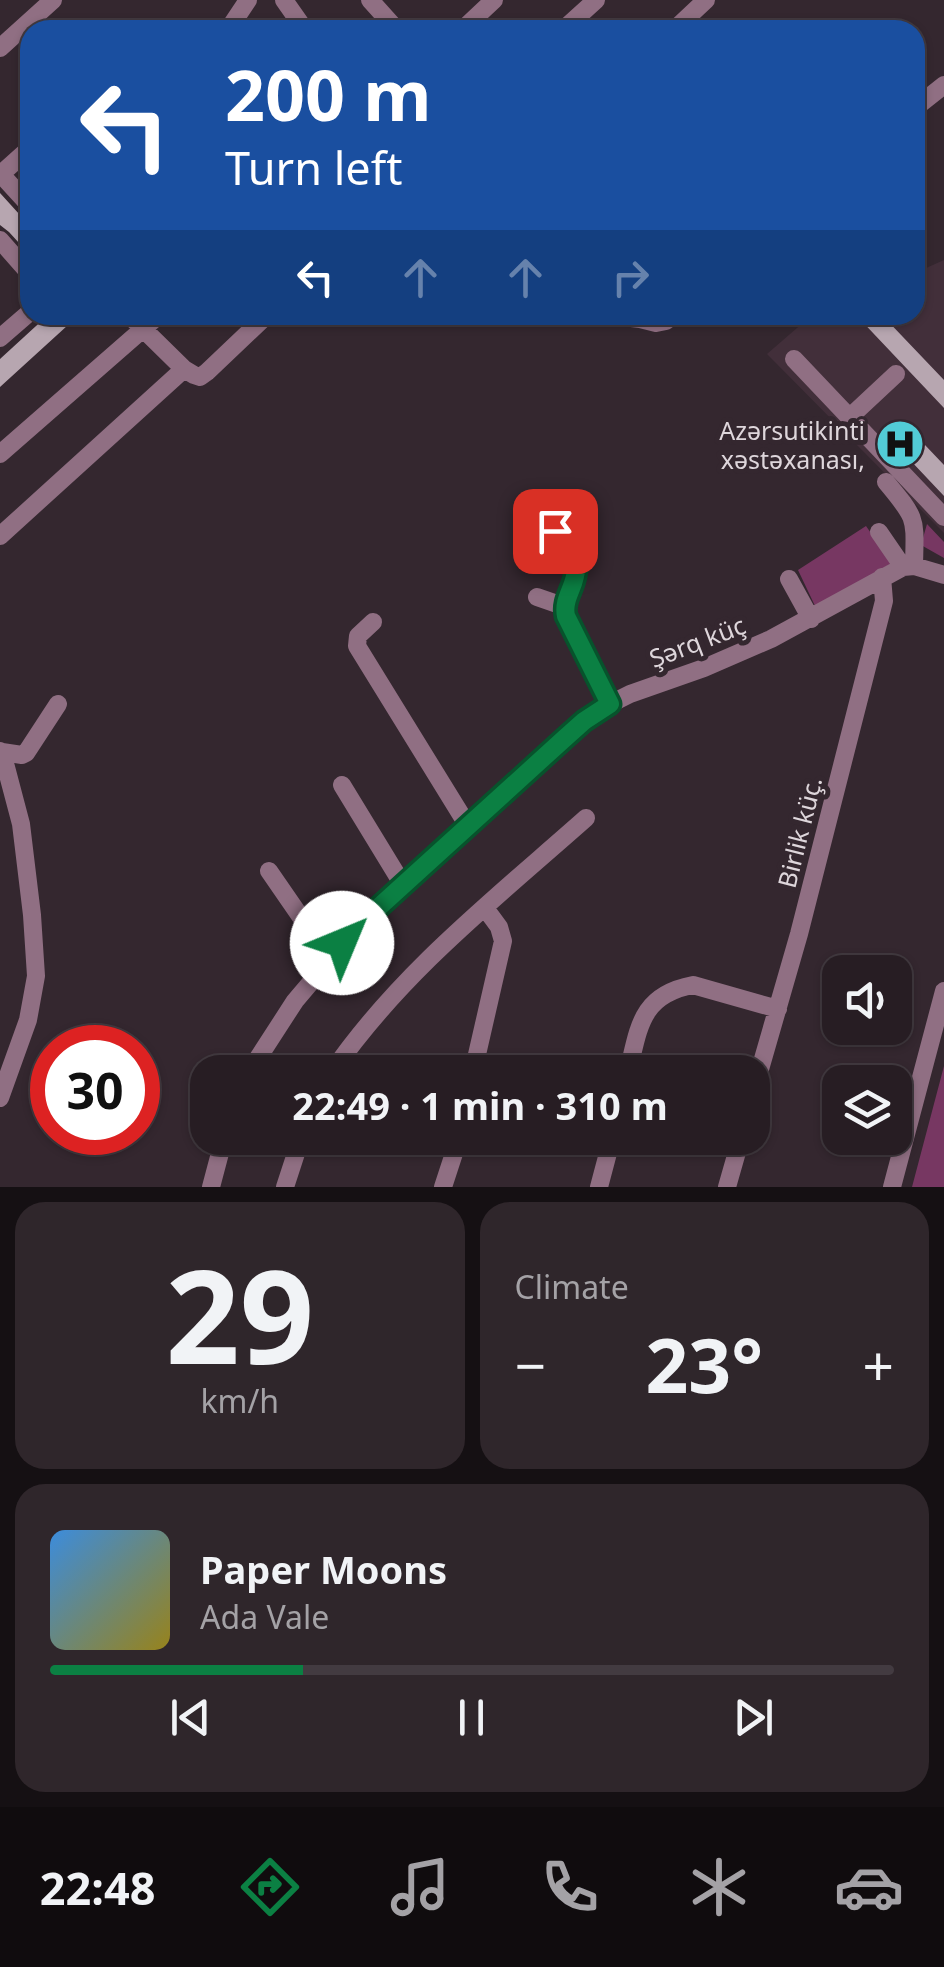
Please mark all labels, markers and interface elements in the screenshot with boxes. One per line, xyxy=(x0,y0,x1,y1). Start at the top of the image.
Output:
text: 200 m xyxy=(225,46,432,142)
icon: left xyxy=(60,60,190,190)
text: Turn left xyxy=(225,137,402,198)
icon: left xyxy=(288,250,343,305)
icon: ahead xyxy=(393,250,448,305)
icon: ahead xyxy=(498,250,553,305)
icon: right xyxy=(603,250,658,305)
place label: Azərsutikinti xəstəxanası, xyxy=(719,413,865,476)
hospital icon: Azərsutikinti xəstəxanası, xyxy=(874,418,926,470)
pin xyxy=(513,489,598,574)
icon: arrive xyxy=(528,504,583,559)
street label: Şərq küç xyxy=(644,607,750,675)
street label: Birlik küç. xyxy=(769,773,829,891)
position arrow xyxy=(290,891,394,995)
map controls xyxy=(822,955,912,1155)
button: sound xyxy=(822,955,912,1045)
speed limit sign: 30 xyxy=(30,1025,160,1155)
button: layers xyxy=(822,1065,912,1155)
text: 22:49 · 1 min · 310 m xyxy=(292,1079,668,1131)
text: 29 xyxy=(165,1225,314,1402)
text: Climate xyxy=(515,1265,629,1308)
text: 23° xyxy=(645,1313,763,1415)
text: − xyxy=(515,1327,546,1402)
text: + xyxy=(863,1327,894,1402)
text: km/h xyxy=(200,1379,279,1422)
text: Paper Moons xyxy=(200,1543,447,1595)
text: Ada Vale xyxy=(200,1595,329,1638)
icon: previous xyxy=(163,1690,218,1745)
icon: pause xyxy=(444,1690,499,1745)
icon: next xyxy=(726,1690,781,1745)
icon: directions xyxy=(235,1852,305,1922)
icon: music xyxy=(385,1852,455,1922)
icon: phone xyxy=(535,1852,605,1922)
icon: climate xyxy=(684,1852,754,1922)
icon: car xyxy=(834,1852,904,1922)
text: 22:48 xyxy=(40,1857,155,1918)

